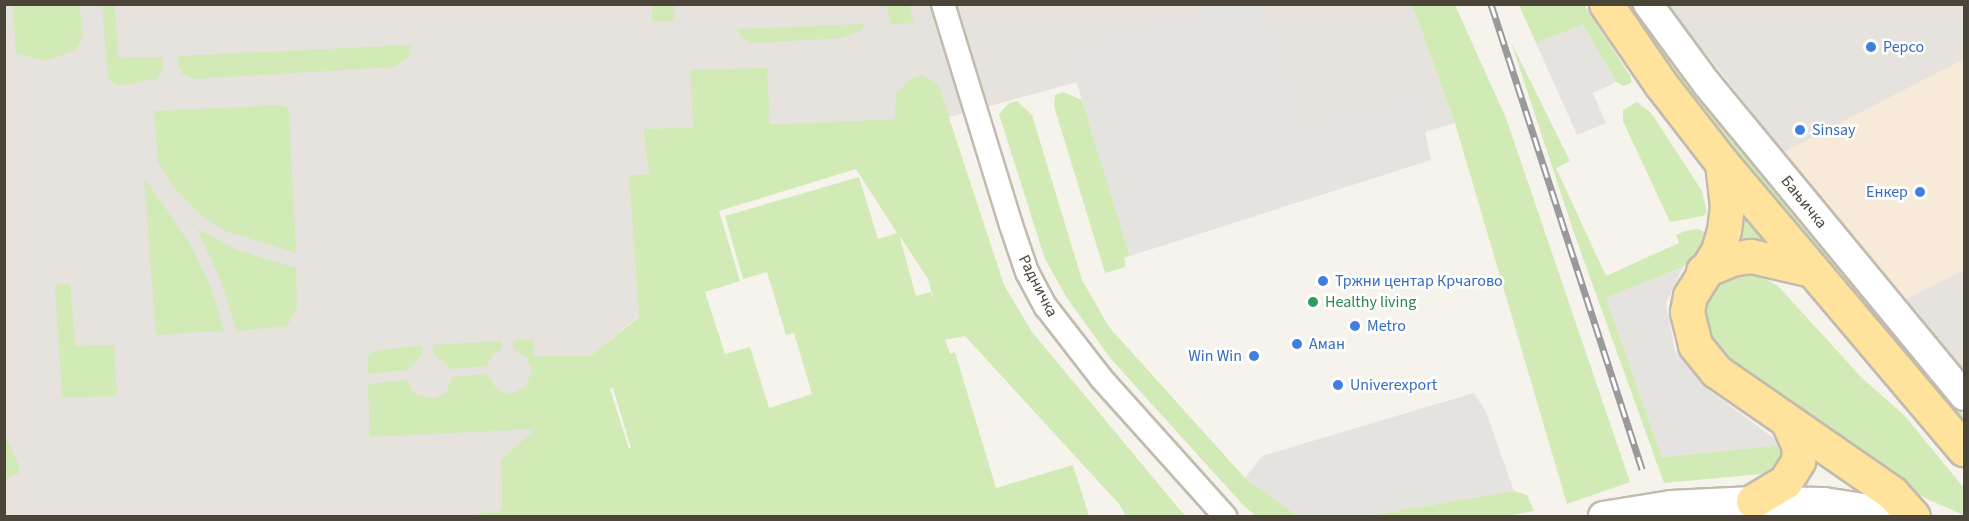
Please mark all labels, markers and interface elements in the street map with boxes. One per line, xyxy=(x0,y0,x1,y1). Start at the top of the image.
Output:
place label: Pepco xyxy=(1883,37,1924,57)
marker: Pepco xyxy=(1864,40,1878,54)
place label: Sinsay xyxy=(1812,120,1855,140)
marker: Sinsay xyxy=(1793,123,1807,137)
street label: Бањичка xyxy=(1777,172,1831,232)
place label: Енкер xyxy=(1866,182,1908,202)
marker: Енкер xyxy=(1913,185,1927,199)
street label: Радничка xyxy=(1014,252,1062,320)
place label: Тржни центар Крчагово xyxy=(1335,271,1503,291)
marker: Тржни центар Крчагово xyxy=(1316,274,1330,288)
place label: Healthy living xyxy=(1325,292,1416,312)
marker: Healthy living xyxy=(1306,295,1320,309)
place label: Metro xyxy=(1367,316,1406,336)
marker: Metro xyxy=(1348,319,1362,333)
place label: Аман xyxy=(1309,334,1345,354)
marker: Аман xyxy=(1290,337,1304,351)
place label: Win Win xyxy=(1188,346,1242,366)
marker: Win Win xyxy=(1247,349,1261,363)
place label: Univerexport xyxy=(1350,375,1437,395)
marker: Univerexport xyxy=(1331,378,1345,392)

